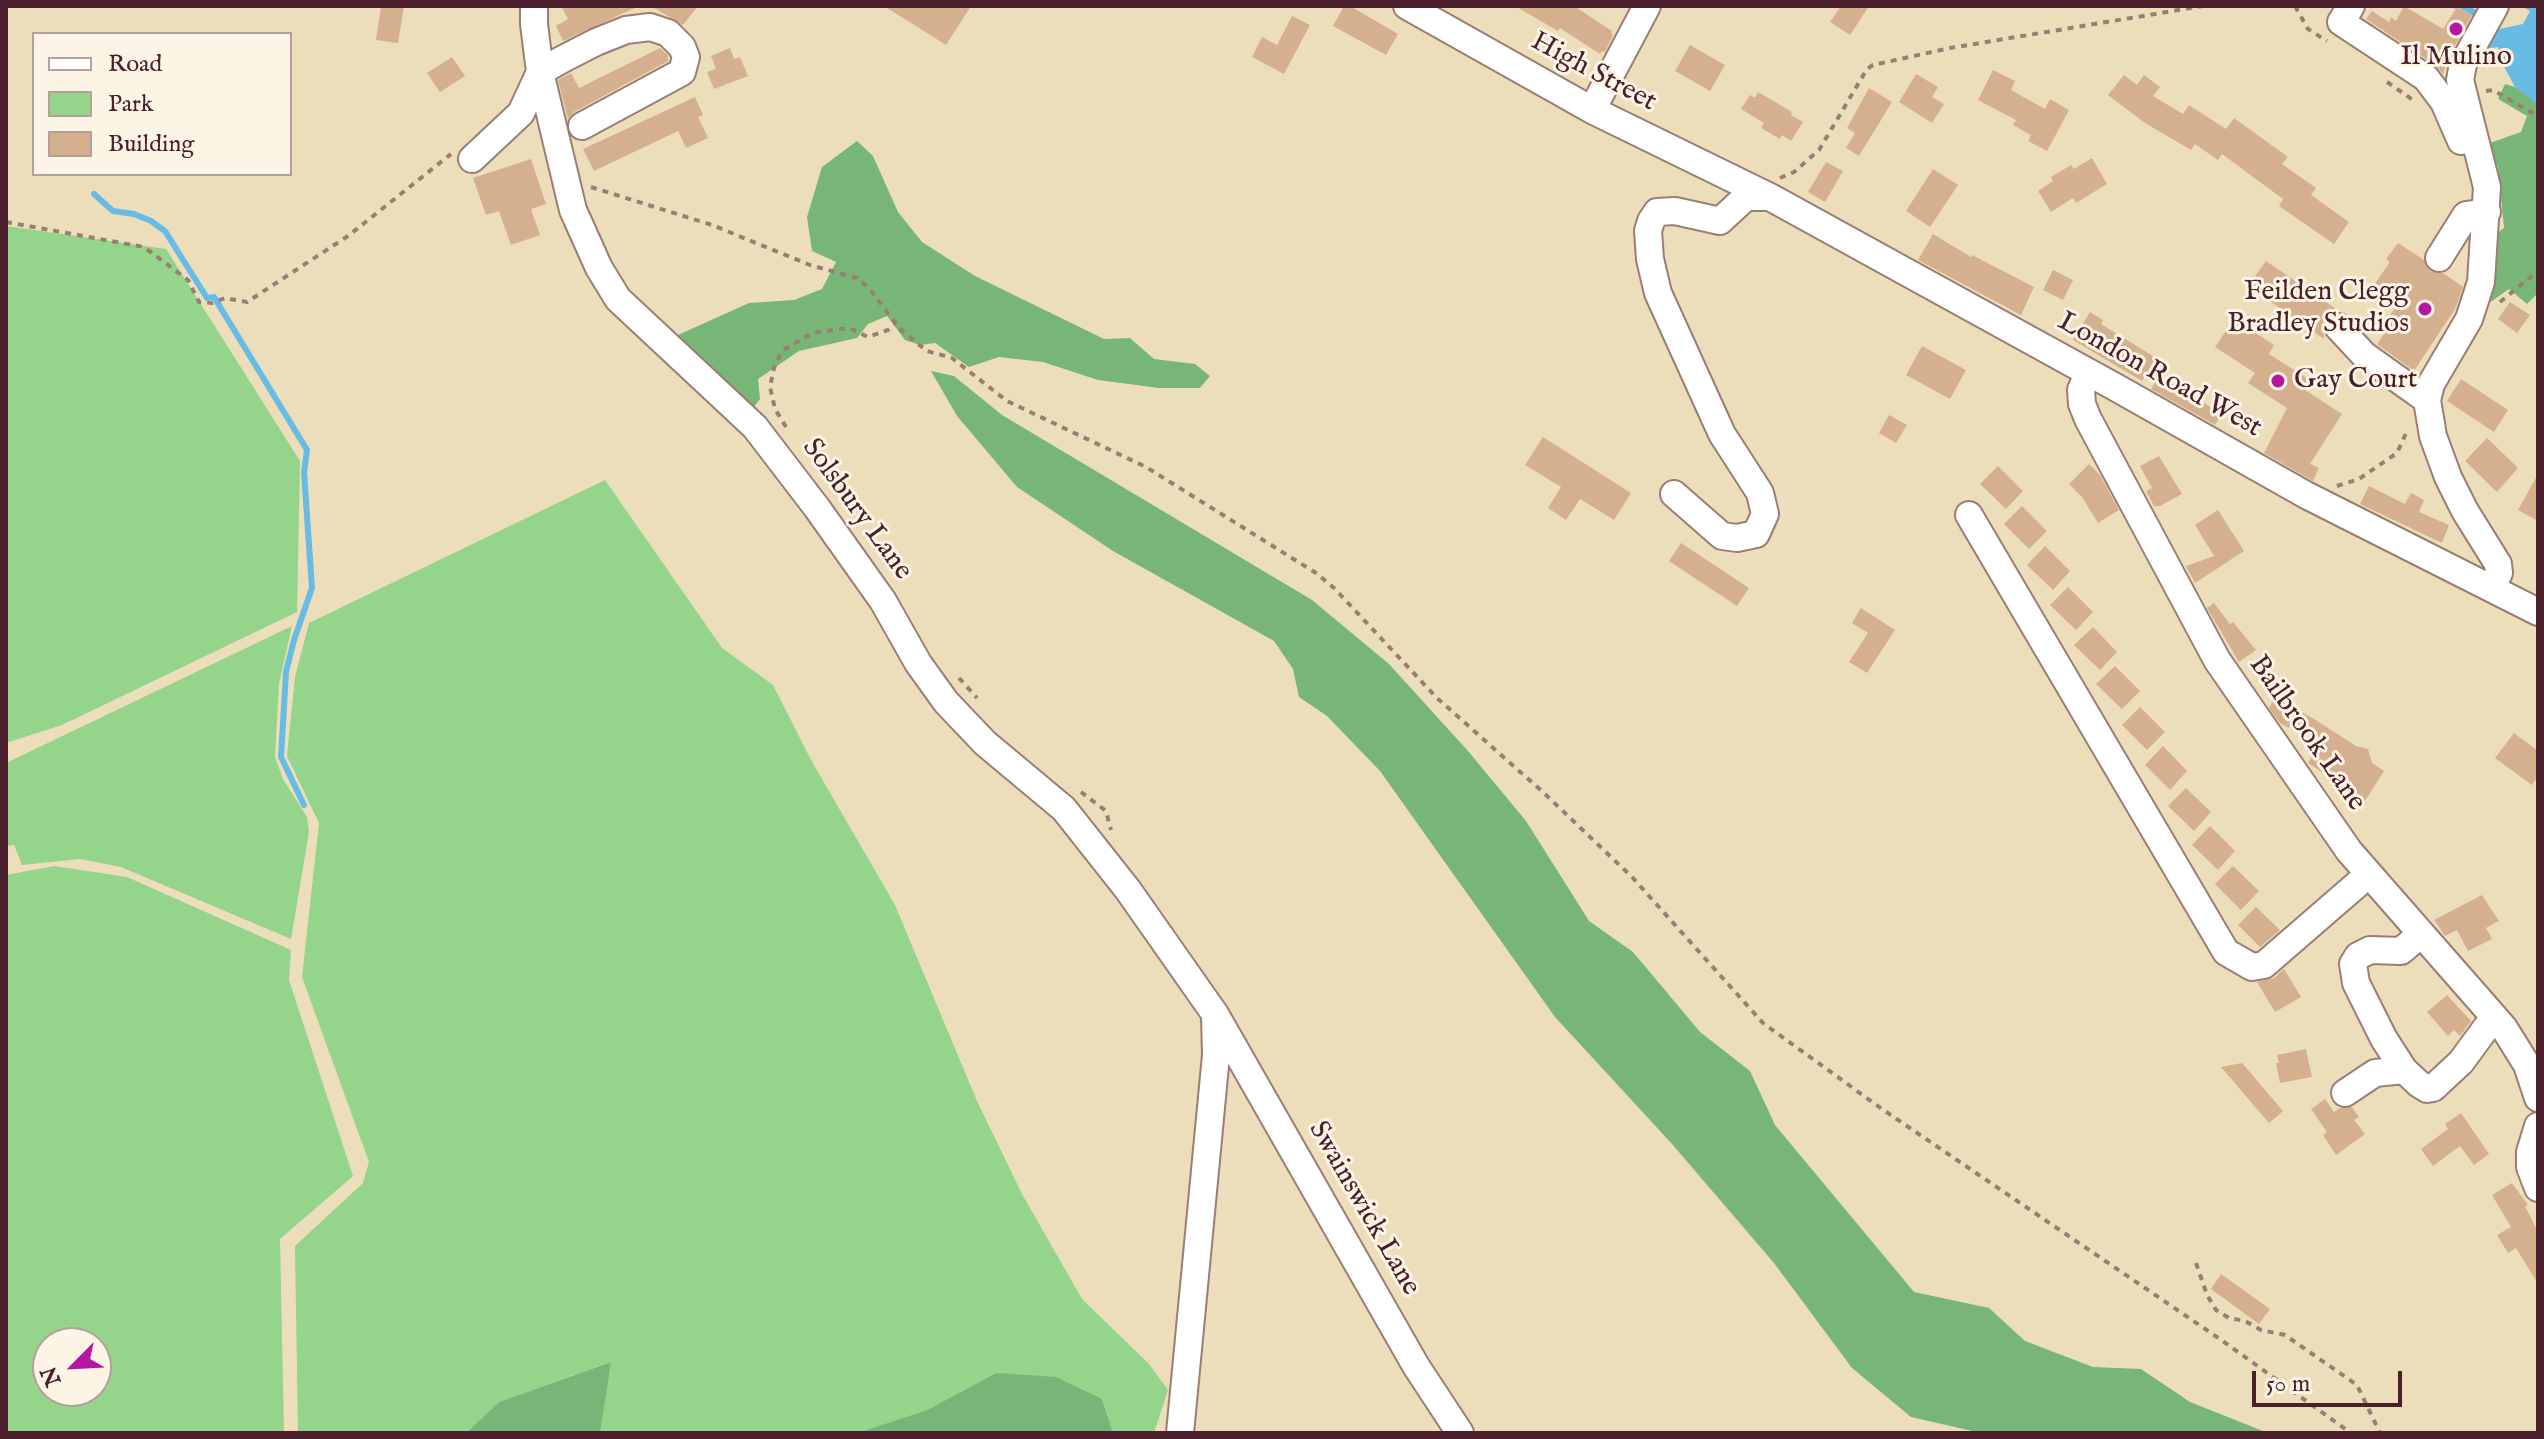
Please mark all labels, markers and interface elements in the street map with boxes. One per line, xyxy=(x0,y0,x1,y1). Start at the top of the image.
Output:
marker: Il Mulino xyxy=(2447,20,2465,38)
street label: High Street xyxy=(1524,26,1662,120)
legend xyxy=(32,32,292,176)
place label: Il Mulino xyxy=(2400,41,2512,75)
text: Road xyxy=(108,49,162,80)
text: Park xyxy=(108,89,154,120)
text: Building xyxy=(108,129,194,160)
place label: Feilden Clegg Bradley Studios xyxy=(2227,276,2409,342)
marker: Feilden Clegg Bradley Studios xyxy=(2416,300,2434,318)
street label: London Road West xyxy=(2051,306,2267,446)
place label: Gay Court xyxy=(2294,364,2417,398)
marker: Gay Court xyxy=(2269,372,2287,390)
street label: Solsbury Lane xyxy=(794,433,918,587)
street label: Bailbrook Lane xyxy=(2240,650,2372,818)
street label: Swainswick Lane xyxy=(1300,1116,1426,1302)
north arrow xyxy=(32,1327,112,1407)
scale bar xyxy=(2256,1355,2406,1405)
text: N xyxy=(35,1362,69,1390)
text: 50 m xyxy=(2266,1369,2310,1400)

